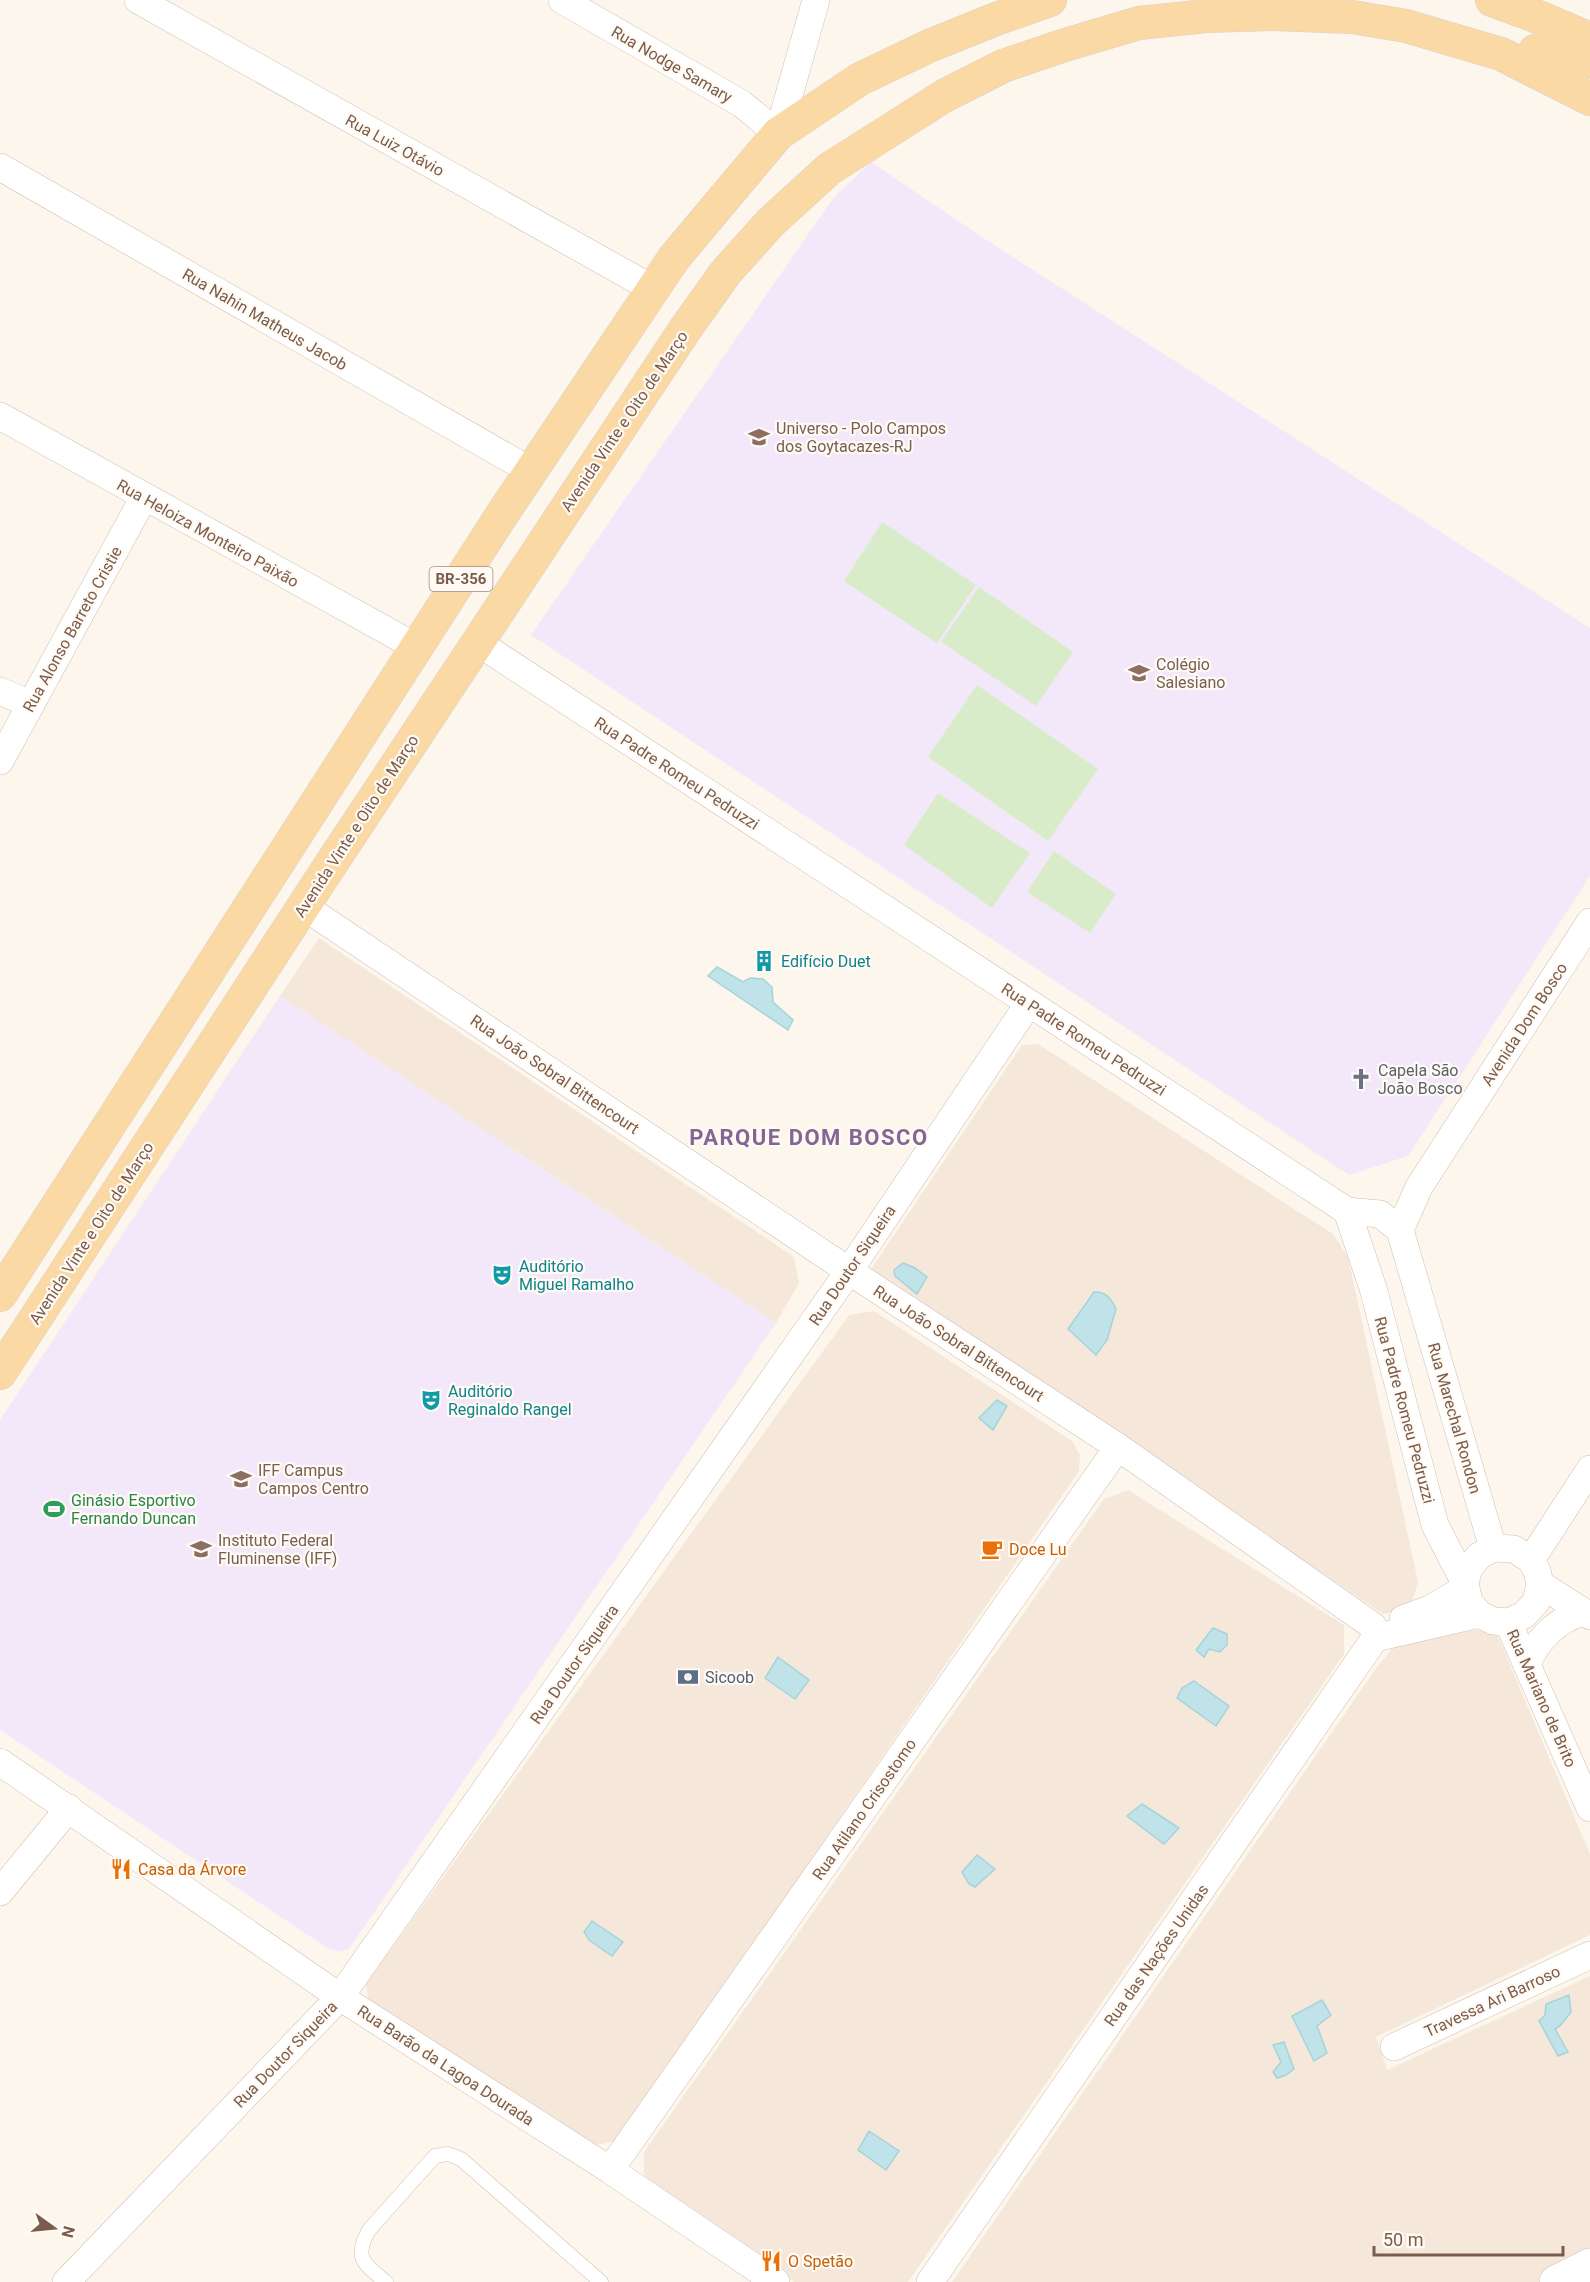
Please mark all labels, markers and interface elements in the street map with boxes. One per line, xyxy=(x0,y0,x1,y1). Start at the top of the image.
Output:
street label: Rua Nodge Samary xyxy=(608,22,736,107)
street label: Rua Luiz Otávio xyxy=(342,111,447,180)
street label: Rua Nahin Matheus Jacob xyxy=(179,264,351,374)
street label: Avenida Vinte e Oito de Março xyxy=(557,327,692,515)
place label: Universo - Polo Campos dos Goytacazes-RJ xyxy=(776,419,946,456)
school or university icon: Universo - Polo Campos dos Goytacazes-RJ xyxy=(747,425,771,449)
street label: Rua Heloiza Monteiro Paixão xyxy=(113,475,302,591)
street label: Rua Alonso Barreto Cristie xyxy=(19,543,126,715)
road number: BR-356 xyxy=(430,567,492,591)
place label: Colégio Salesiano xyxy=(1156,655,1225,692)
school or university icon: Colégio Salesiano xyxy=(1127,661,1151,685)
street label: Rua Padre Romeu Pedruzzi xyxy=(591,713,763,834)
street label: Avenida Vinte e Oito de Março xyxy=(290,732,423,921)
building icon: Edifício Duet xyxy=(752,949,776,973)
place label: Edifício Duet xyxy=(781,952,871,971)
street label: Avenida Dom Bosco xyxy=(1477,959,1571,1089)
street label: Rua Padre Romeu Pedruzzi xyxy=(998,979,1170,1100)
street label: Rua João Sobral Bittencourt xyxy=(467,1011,643,1138)
place label: Capela São João Bosco xyxy=(1378,1061,1463,1098)
church icon: Capela São João Bosco xyxy=(1349,1067,1373,1091)
district label: PARQUE DOM BOSCO xyxy=(689,1125,929,1150)
street label: Avenida Vinte e Oito de Março xyxy=(25,1139,158,1328)
street label: Rua Doutor Siqueira xyxy=(805,1202,900,1329)
place label: Auditório Miguel Ramalho xyxy=(519,1257,634,1294)
theatre icon: Auditório Miguel Ramalho xyxy=(490,1263,514,1287)
street label: Rua João Sobral Bittencourt xyxy=(870,1281,1048,1406)
street label: Rua Padre Romeu Pedruzzi xyxy=(1370,1315,1439,1506)
street label: Rua Marechal Rondon xyxy=(1424,1340,1485,1496)
place label: Auditório Reginaldo Rangel xyxy=(448,1382,572,1419)
theatre icon: Auditório Reginaldo Rangel xyxy=(419,1388,443,1412)
place label: IFF Campus Campos Centro xyxy=(258,1461,369,1498)
school or university icon: IFF Campus Campos Centro xyxy=(229,1467,253,1491)
place label: Ginásio Esportivo Fernando Duncan xyxy=(71,1491,196,1528)
sports icon: Ginásio Esportivo Fernando Duncan xyxy=(42,1497,66,1521)
place label: Instituto Federal Fluminense (IFF) xyxy=(218,1531,337,1568)
school or university icon: Instituto Federal Fluminense (IFF) xyxy=(189,1537,213,1561)
cafe icon: Doce Lu xyxy=(980,1537,1004,1561)
place label: Doce Lu xyxy=(1009,1540,1067,1559)
street label: Rua Doutor Siqueira xyxy=(526,1601,623,1727)
street label: Rua Mariano de Brito xyxy=(1503,1626,1581,1770)
bank icon: Sicoob xyxy=(676,1665,700,1689)
place label: Sicoob xyxy=(705,1668,754,1687)
street label: Rua Atilano Crisostomo xyxy=(808,1735,920,1884)
restaurant icon: Casa da Árvore xyxy=(109,1857,133,1881)
place label: Casa da Árvore xyxy=(138,1860,246,1879)
street label: Rua das Nações Unidas xyxy=(1100,1881,1213,2030)
street label: Travessa Ari Barroso xyxy=(1421,1962,1563,2041)
street label: Rua Doutor Siqueira xyxy=(230,1997,341,2112)
street label: Rua Barão da Lagoa Dourada xyxy=(354,2001,538,2130)
north arrow xyxy=(24,2198,84,2258)
scale bar xyxy=(1374,2219,1563,2257)
text: N xyxy=(57,2224,79,2240)
text: 50 m xyxy=(1383,2229,1423,2250)
restaurant icon: O Spetão xyxy=(759,2249,783,2273)
place label: O Spetão xyxy=(788,2252,853,2271)

